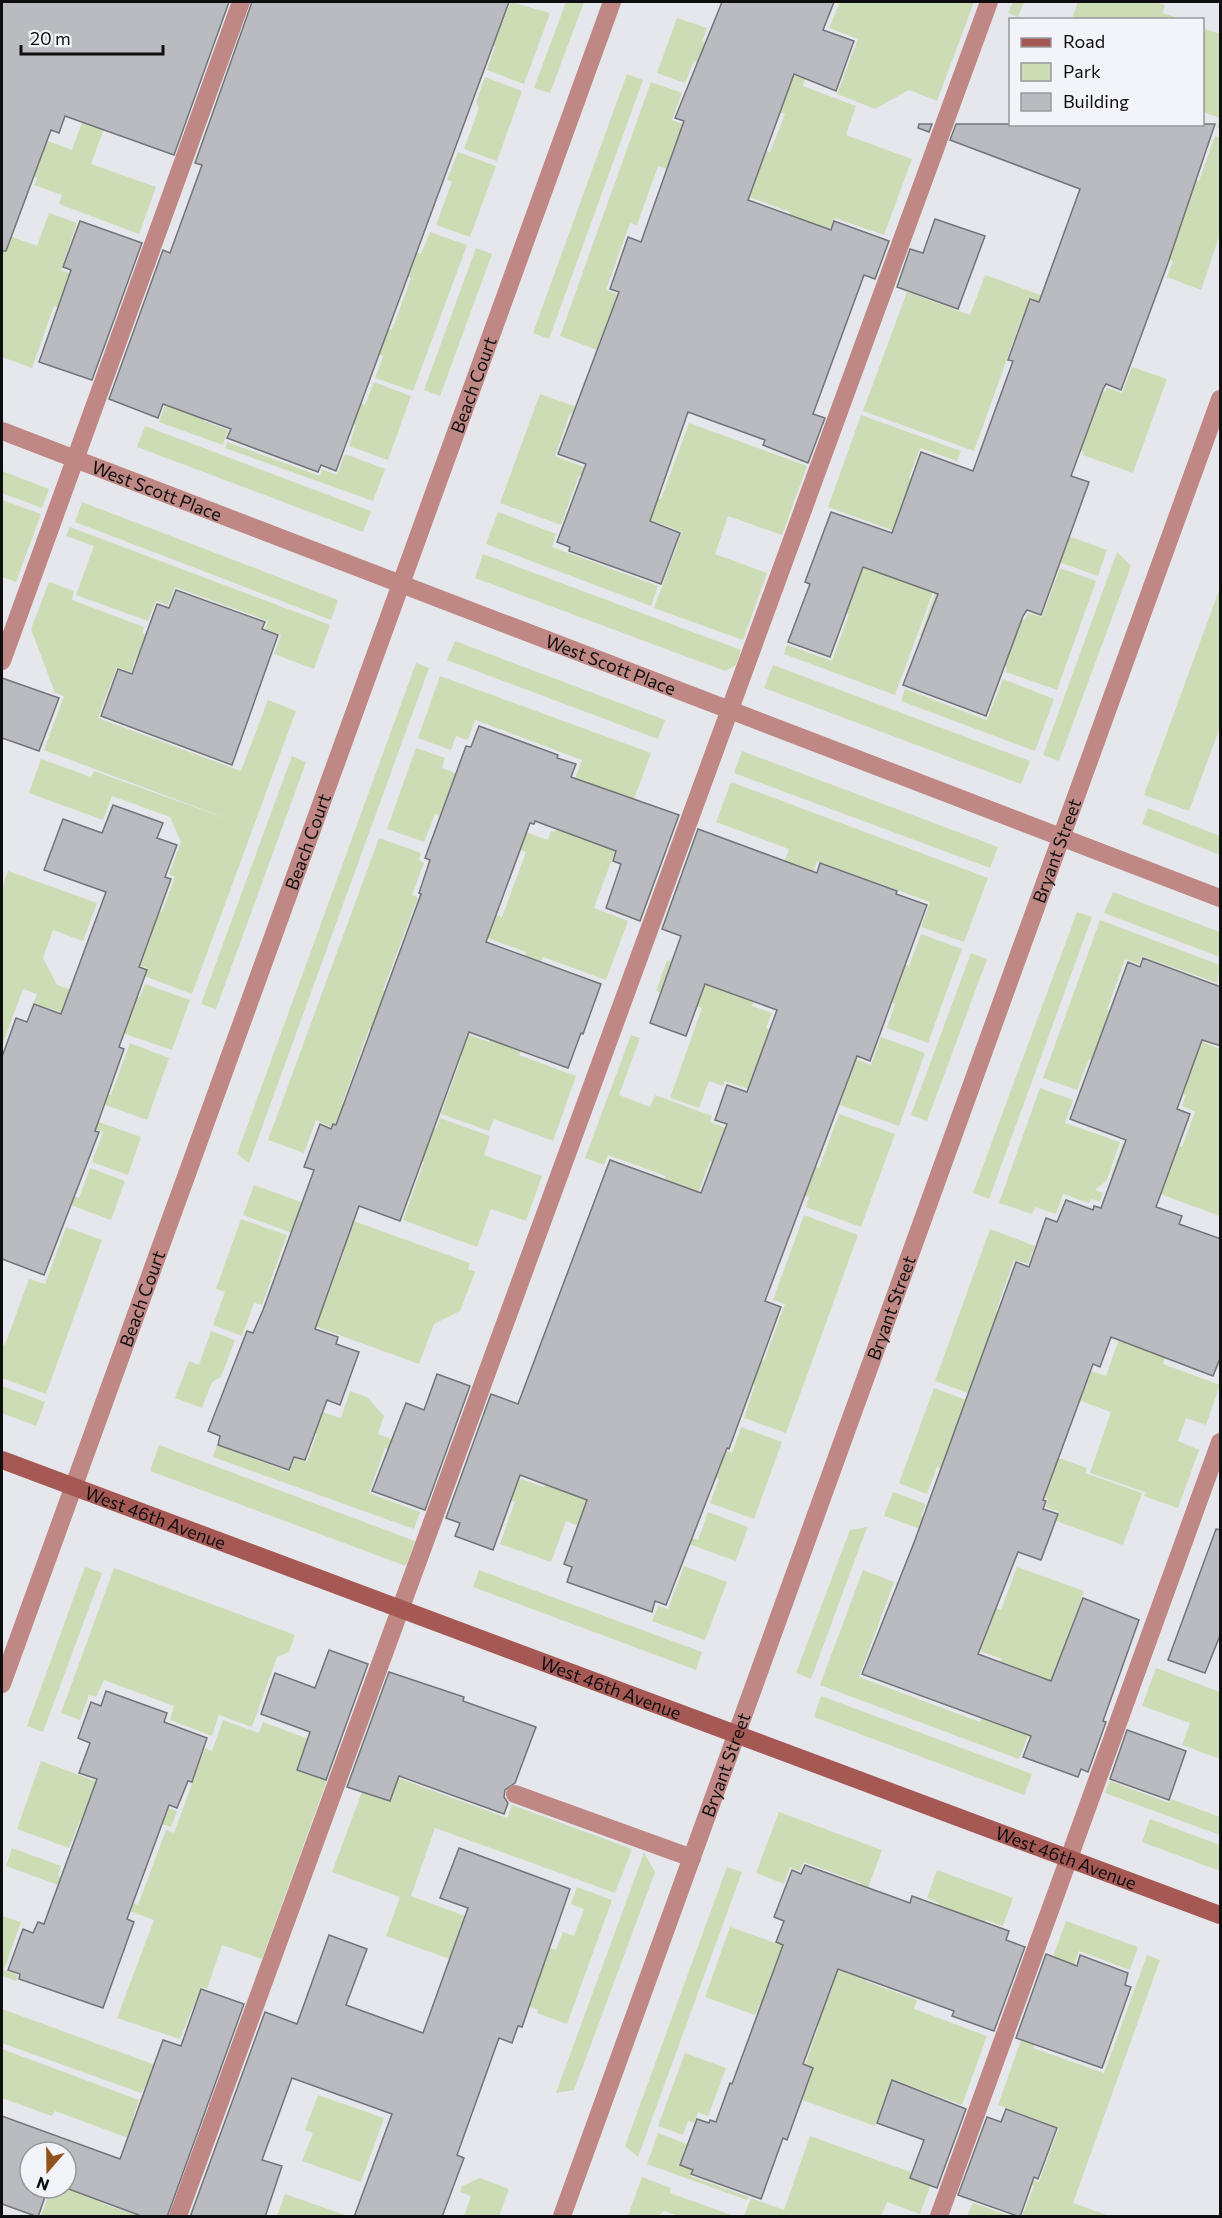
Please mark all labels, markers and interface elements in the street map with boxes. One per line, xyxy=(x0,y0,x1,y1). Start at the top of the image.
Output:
scale bar xyxy=(21,18,164,56)
legend xyxy=(1009,18,1204,126)
text: 20 m xyxy=(30,27,71,49)
text: Road xyxy=(1063,30,1105,52)
text: Park xyxy=(1063,60,1101,82)
text: Building xyxy=(1063,90,1129,112)
street label: Beach Court xyxy=(446,334,501,436)
street label: West Scott Place xyxy=(89,456,225,525)
street label: West Scott Place xyxy=(543,630,679,699)
street label: Beach Court xyxy=(280,790,335,893)
street label: Bryant Street xyxy=(1027,796,1085,906)
street label: Beach Court xyxy=(114,1247,169,1350)
street label: Bryant Street xyxy=(862,1252,920,1363)
street label: West 46th Avenue xyxy=(82,1481,229,1554)
street label: West 46th Avenue xyxy=(537,1651,684,1724)
street label: Bryant Street xyxy=(696,1709,754,1820)
street label: West 46th Avenue xyxy=(993,1821,1140,1894)
north arrow xyxy=(18,2140,78,2200)
text: N xyxy=(34,2174,52,2196)

